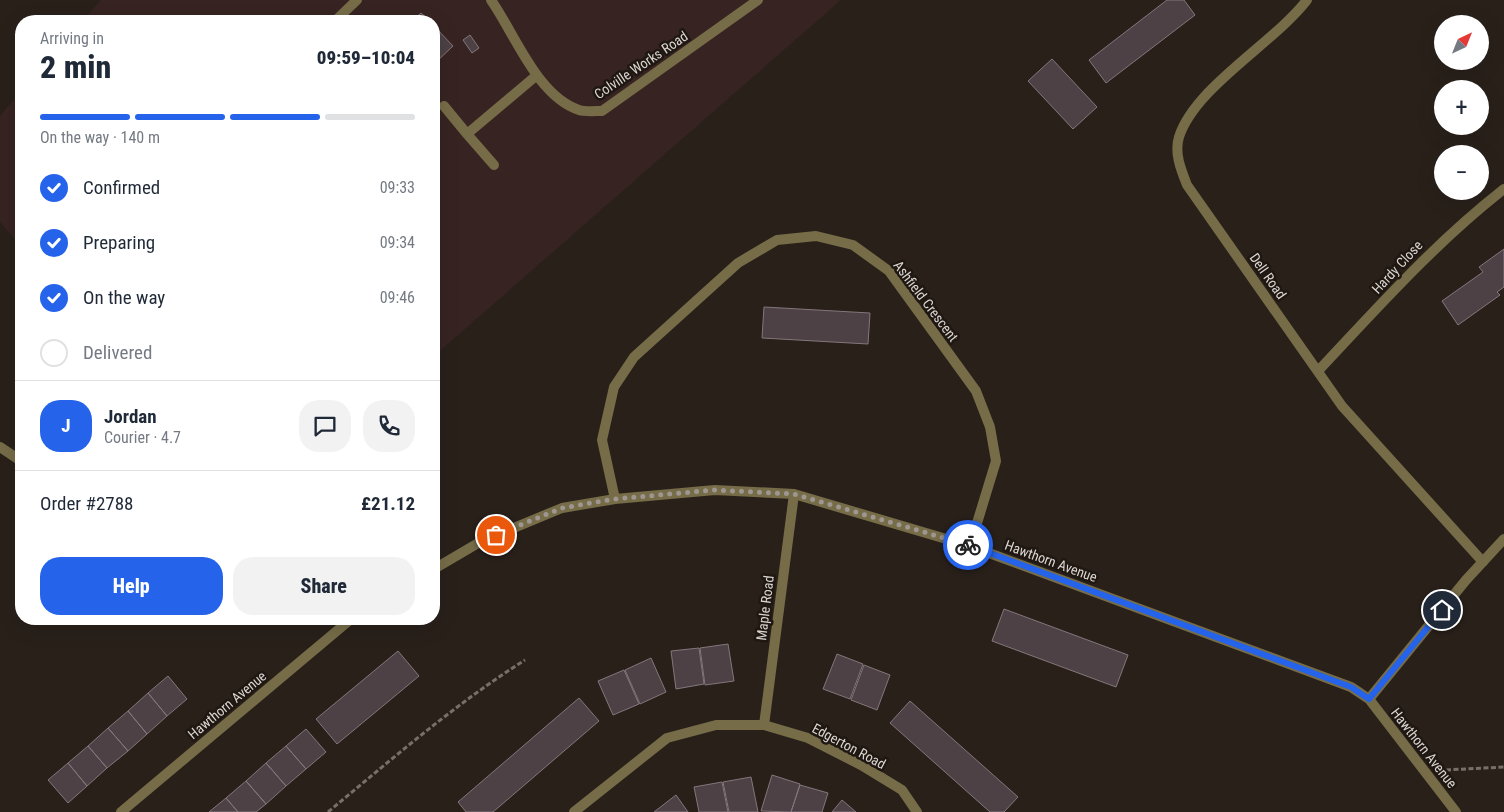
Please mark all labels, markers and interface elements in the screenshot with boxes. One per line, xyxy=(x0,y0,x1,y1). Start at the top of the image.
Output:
north arrow xyxy=(1434,15,1489,70)
map controls xyxy=(1434,15,1489,200)
street label: Colville Works Road xyxy=(591,28,691,102)
text: Arriving in xyxy=(40,29,104,48)
text: 09:59–10:04 xyxy=(317,46,415,69)
text: 2 min xyxy=(40,48,111,86)
button: + xyxy=(1434,80,1489,135)
text: On the way · 140 m xyxy=(40,128,160,147)
button: − xyxy=(1434,145,1489,200)
icon: check xyxy=(40,174,68,202)
text: Confirmed xyxy=(83,176,160,199)
text: 09:33 xyxy=(380,178,415,197)
icon: check xyxy=(40,229,68,257)
text: Preparing xyxy=(83,231,155,254)
text: 09:34 xyxy=(380,233,415,252)
street label: Hardy Close xyxy=(1368,237,1426,297)
street label: Dell Road xyxy=(1246,250,1290,302)
street label: Ashfield Crescent xyxy=(890,257,962,345)
icon: check xyxy=(40,284,68,312)
text: On the way xyxy=(83,286,165,309)
text: 09:46 xyxy=(380,288,415,307)
text: Delivered xyxy=(83,341,152,364)
button: chat xyxy=(299,400,351,452)
button: phone xyxy=(363,400,415,452)
text: Jordan xyxy=(104,405,157,428)
text: J xyxy=(61,414,71,437)
text: Courier · 4.7 xyxy=(104,428,181,447)
text: Order #2788 xyxy=(40,492,133,515)
text: £21.12 xyxy=(361,492,415,515)
pin xyxy=(475,514,517,556)
courier xyxy=(943,520,993,570)
icon: bag xyxy=(482,521,510,549)
icon: bike xyxy=(954,531,982,559)
street label: Hawthorn Avenue xyxy=(1003,537,1100,585)
button: Help xyxy=(40,557,223,615)
button: Share xyxy=(233,557,415,615)
street label: Maple Road xyxy=(753,575,777,641)
pin xyxy=(1421,589,1463,631)
icon: home xyxy=(1428,596,1456,624)
street label: Hawthorn Avenue xyxy=(185,667,270,742)
street label: Hawthorn Avenue xyxy=(1388,705,1460,791)
street label: Edgerton Road xyxy=(809,720,889,772)

